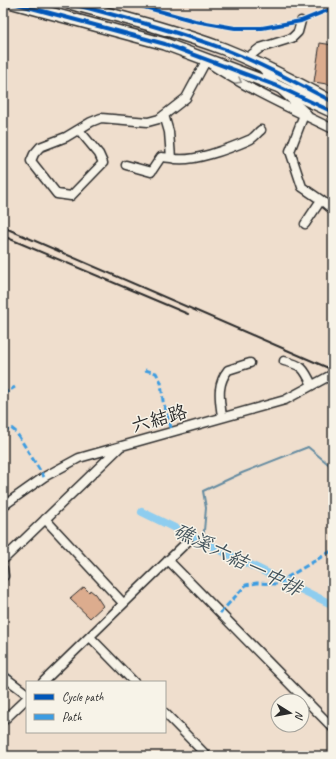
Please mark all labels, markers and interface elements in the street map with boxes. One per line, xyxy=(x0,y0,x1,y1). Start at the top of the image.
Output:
one-way arrow xyxy=(235,76,242,83)
street label: 六結路 xyxy=(129,400,190,438)
water label: 礁溪六結一中排 xyxy=(169,518,308,602)
legend xyxy=(26,681,166,733)
text: Cycle path xyxy=(62,689,104,705)
north arrow xyxy=(270,693,310,733)
text: Path xyxy=(62,709,82,725)
text: N xyxy=(292,710,307,722)

